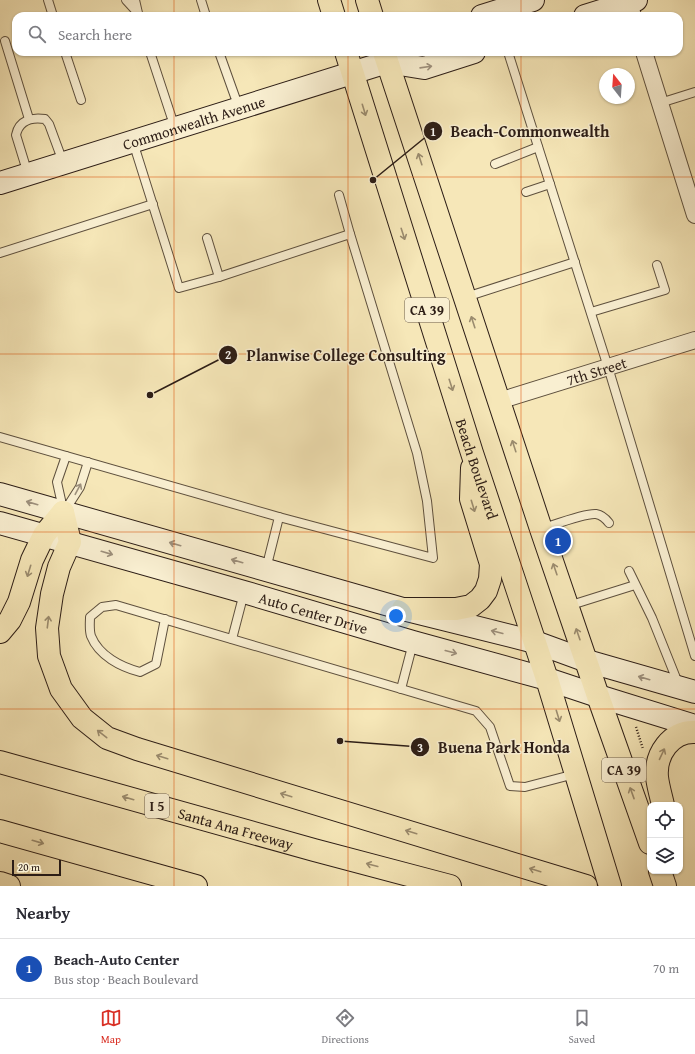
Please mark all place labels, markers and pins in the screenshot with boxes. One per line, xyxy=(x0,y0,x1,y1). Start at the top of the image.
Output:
callout: Beach-Commonwealth xyxy=(423,117,618,145)
callout: Planwise College Consulting xyxy=(218,341,453,369)
pin: 1 xyxy=(545,526,571,556)
callout: Buena Park Honda xyxy=(410,733,578,761)

